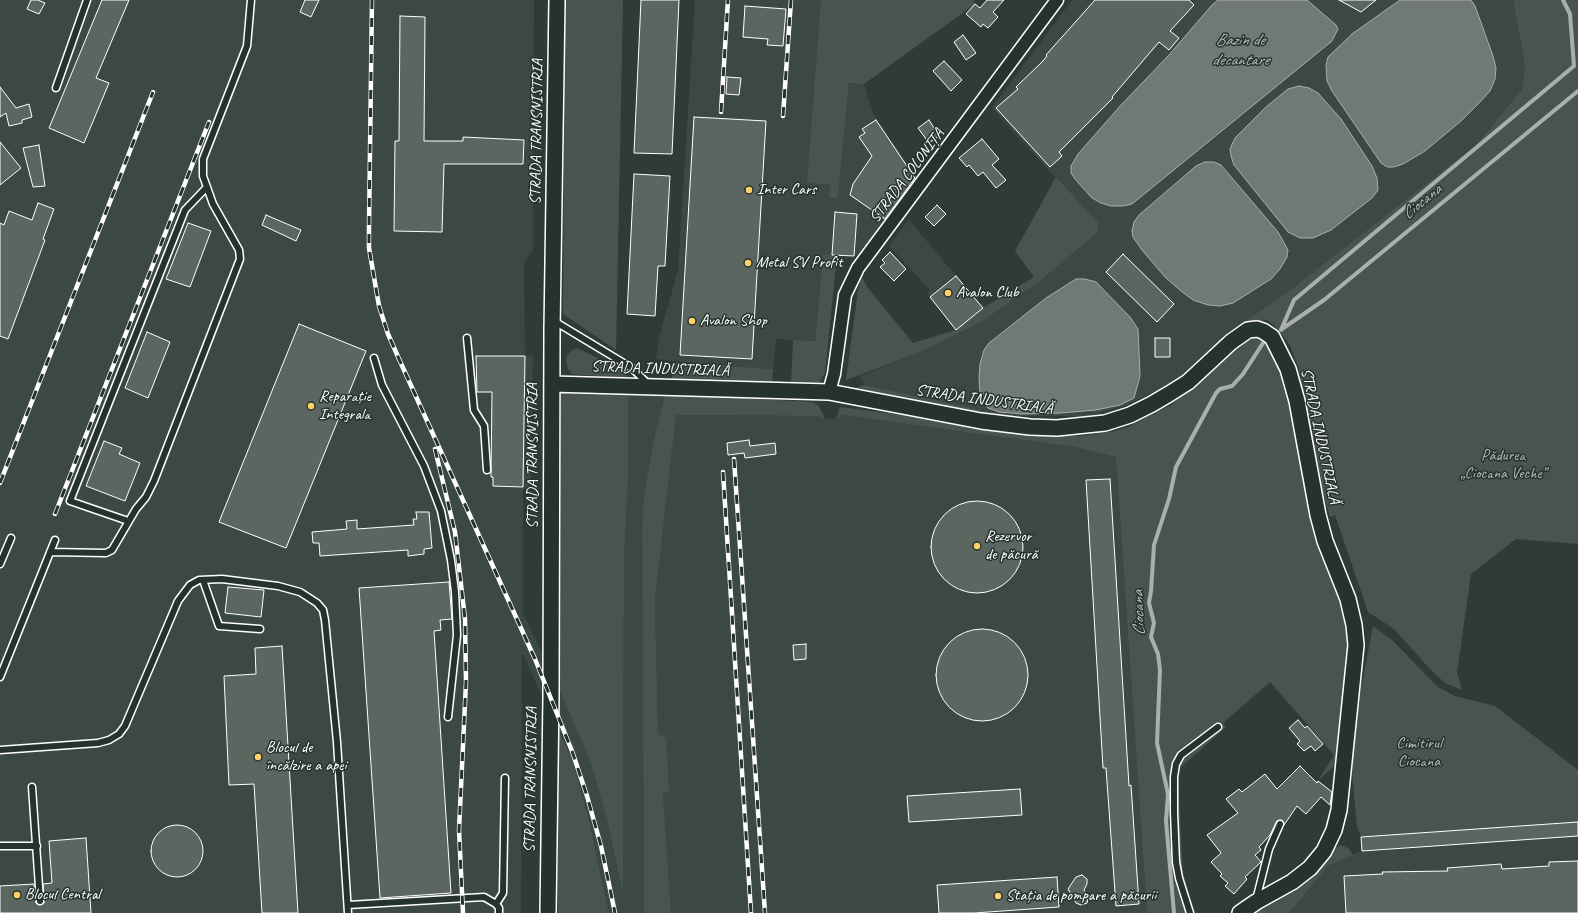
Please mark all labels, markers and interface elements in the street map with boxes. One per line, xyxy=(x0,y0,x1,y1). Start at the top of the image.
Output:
water label: Bazin de decantare xyxy=(1212,31,1268,71)
street label: STRADA TRANSNISTRIA xyxy=(526,59,548,205)
street label: STRADA COLONIȚA xyxy=(865,125,949,227)
place label: Inter Cars xyxy=(757,180,816,200)
water label: Ciocana xyxy=(1398,180,1446,224)
marker: Inter Cars xyxy=(744,185,754,195)
place label: Metal SV Profit xyxy=(756,253,842,273)
marker: Metal SV Profit xyxy=(743,258,753,268)
place label: Avalon Club xyxy=(956,283,1019,303)
marker: Avalon Club xyxy=(943,288,953,298)
place label: Avalon Shop xyxy=(700,311,767,331)
marker: Avalon Shop xyxy=(687,316,697,326)
street label: STRADA INDUSTRIALĂ xyxy=(591,357,729,381)
street label: STRADA INDUSTRIALĂ xyxy=(1296,367,1344,505)
street label: STRADA INDUSTRIALĂ xyxy=(914,381,1054,419)
street label: STRADA TRANSNISTRIA xyxy=(523,383,543,529)
place label: Reparație Integrala xyxy=(319,387,371,425)
marker: Reparație Integrala xyxy=(306,401,316,411)
park label: Pădurea „Ciocana Veche” xyxy=(1460,446,1546,484)
place label: Rezervor de păcură xyxy=(985,527,1038,565)
marker: Rezervor de păcură xyxy=(972,541,982,551)
water label: Ciocana xyxy=(1128,590,1150,636)
street label: STRADA TRANSNISTRIA xyxy=(520,707,542,853)
park label: Cimitirul Ciocana xyxy=(1396,734,1442,772)
place label: Blocul de încălzire a apei xyxy=(266,738,346,776)
marker: Blocul de încălzire a apei xyxy=(253,752,263,762)
place label: Blocul Central xyxy=(25,885,100,905)
place label: Stația de pompare a păcurii xyxy=(1006,886,1156,906)
marker: Blocul Central xyxy=(12,890,22,900)
marker: Stația de pompare a păcurii xyxy=(993,891,1003,901)

